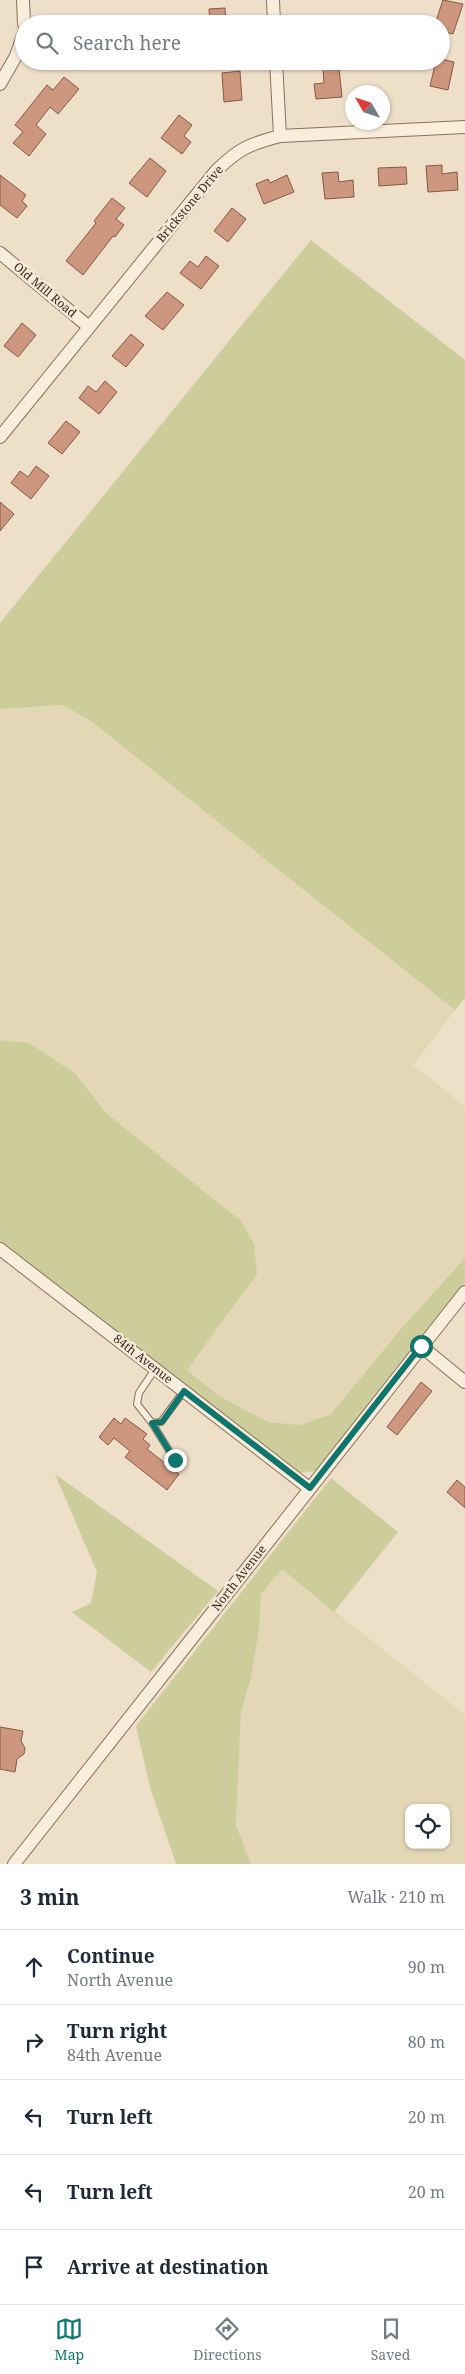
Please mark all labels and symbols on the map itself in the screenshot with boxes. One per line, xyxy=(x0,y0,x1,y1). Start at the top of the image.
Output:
north arrow xyxy=(345,85,390,130)
street label: Brickstone Drive xyxy=(152,162,227,246)
street label: Old Mill Road xyxy=(10,258,81,321)
street label: 84th Avenue xyxy=(110,1330,177,1387)
route start xyxy=(410,1335,433,1358)
route end xyxy=(164,1449,187,1472)
street label: North Avenue xyxy=(207,1541,270,1614)

